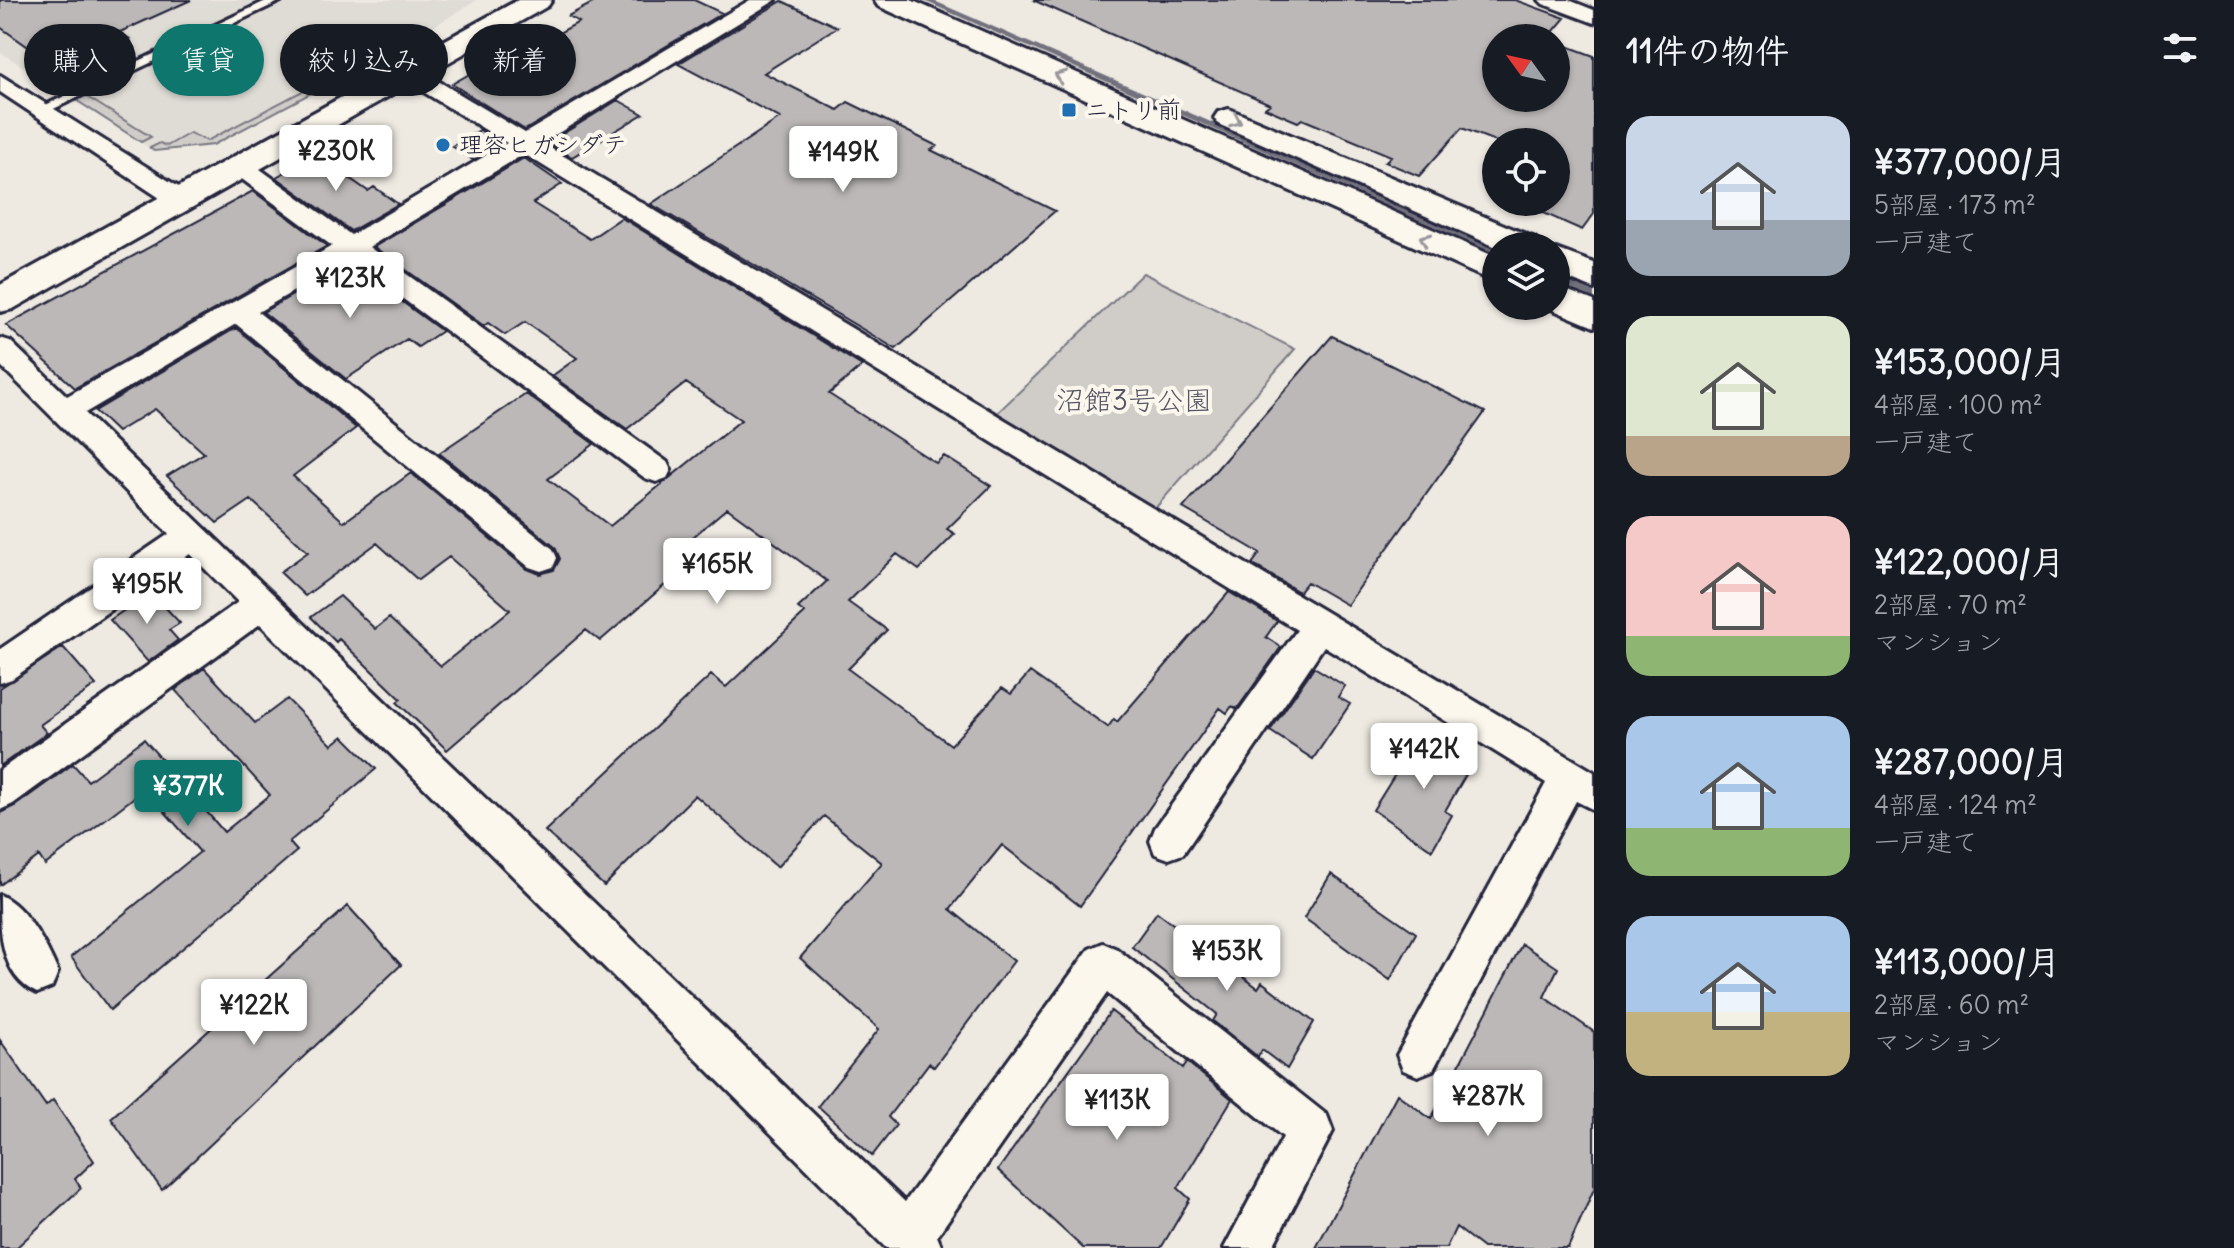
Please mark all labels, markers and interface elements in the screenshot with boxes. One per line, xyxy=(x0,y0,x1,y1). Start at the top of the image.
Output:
chip: 購入 xyxy=(24,24,136,96)
chip: 賃貸 xyxy=(152,24,264,96)
chip: 絞り込み xyxy=(280,24,448,96)
chip: 新着 xyxy=(464,24,576,96)
north arrow xyxy=(1482,24,1570,112)
map controls xyxy=(1482,24,1570,320)
icon: filters xyxy=(2158,26,2202,70)
text: 11件の物件 xyxy=(1626,29,1789,72)
one-way arrow xyxy=(1054,69,1068,85)
place label: ニトリ前 xyxy=(1085,94,1181,124)
marker: ニトリ前 xyxy=(1060,101,1078,119)
one-way arrow xyxy=(1227,111,1242,127)
pin: ¥230K xyxy=(280,125,392,193)
pin: ¥149K xyxy=(787,126,899,194)
button: locate xyxy=(1482,128,1570,216)
place label: 理容ヒガシダテ xyxy=(459,129,627,159)
text: ¥230K xyxy=(297,134,375,167)
text: ¥149K xyxy=(807,135,879,168)
marker: 理容ヒガシダテ xyxy=(434,136,452,154)
text: ¥377,000/月 xyxy=(1874,140,2067,183)
icon: home xyxy=(1690,148,1786,244)
text: 5部屋 · 173 m² xyxy=(1874,188,2036,221)
text: 一戸建て xyxy=(1874,225,1978,258)
button: layers xyxy=(1482,232,1570,320)
one-way arrow xyxy=(1419,233,1433,249)
pin: ¥123K xyxy=(294,252,406,320)
text: ¥123K xyxy=(315,261,385,294)
text: ¥153,000/月 xyxy=(1874,340,2066,383)
icon: home xyxy=(1690,348,1786,444)
park label: 沼館3号公園 xyxy=(1056,382,1212,418)
text: 4部屋 · 100 m² xyxy=(1874,388,2042,421)
text: 一戸建て xyxy=(1874,425,1978,458)
pin: ¥165K xyxy=(661,538,773,606)
text: ¥122,000/月 xyxy=(1874,540,2065,583)
text: ¥165K xyxy=(681,547,753,580)
icon: home xyxy=(1690,548,1786,644)
pin: ¥195K xyxy=(91,558,203,626)
text: ¥195K xyxy=(111,567,183,600)
text: 2部屋 · 70 m² xyxy=(1874,588,2027,621)
text: マンション xyxy=(1874,625,2003,658)
pin: ¥142K xyxy=(1368,723,1480,791)
text: ¥142K xyxy=(1389,732,1459,765)
text: ¥287,000/月 xyxy=(1874,740,2069,783)
icon: home xyxy=(1690,748,1786,844)
pin: ¥377K xyxy=(132,760,244,828)
text: ¥377K xyxy=(152,769,224,802)
text: 4部屋 · 124 m² xyxy=(1874,788,2037,821)
text: 一戸建て xyxy=(1874,825,1978,858)
pin: ¥153K xyxy=(1171,925,1283,993)
text: ¥153K xyxy=(1191,934,1263,967)
text: ¥113,000/月 xyxy=(1874,940,2060,983)
icon: home xyxy=(1690,948,1786,1044)
pin: ¥122K xyxy=(198,979,310,1047)
text: ¥122K xyxy=(219,988,289,1021)
text: 2部屋 · 60 m² xyxy=(1874,988,2029,1021)
text: マンション xyxy=(1874,1025,2003,1058)
pin: ¥287K xyxy=(1432,1070,1544,1138)
pin: ¥113K xyxy=(1061,1074,1173,1142)
text: ¥287K xyxy=(1451,1079,1525,1112)
text: ¥113K xyxy=(1084,1083,1150,1116)

